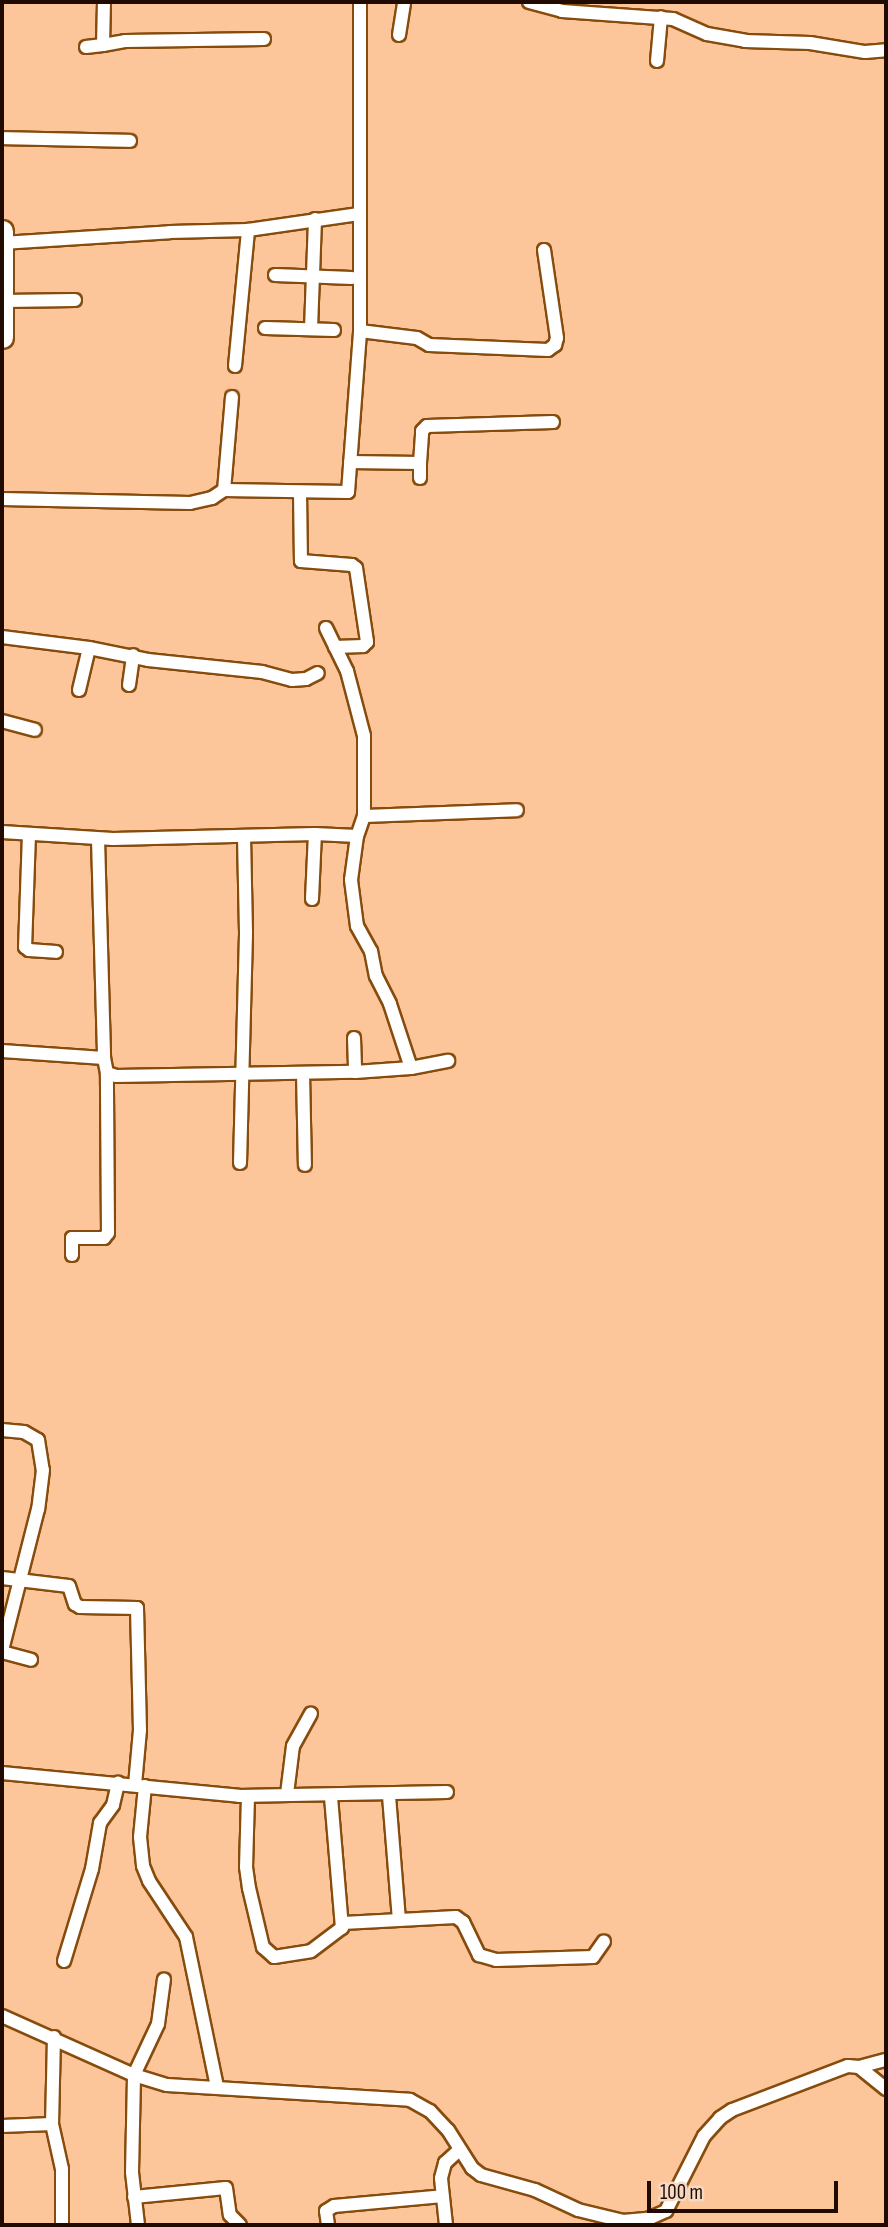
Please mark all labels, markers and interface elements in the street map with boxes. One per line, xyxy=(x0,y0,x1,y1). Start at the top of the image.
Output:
scale bar xyxy=(650,2168,841,2212)
text: 100 m xyxy=(660,2180,703,2205)

